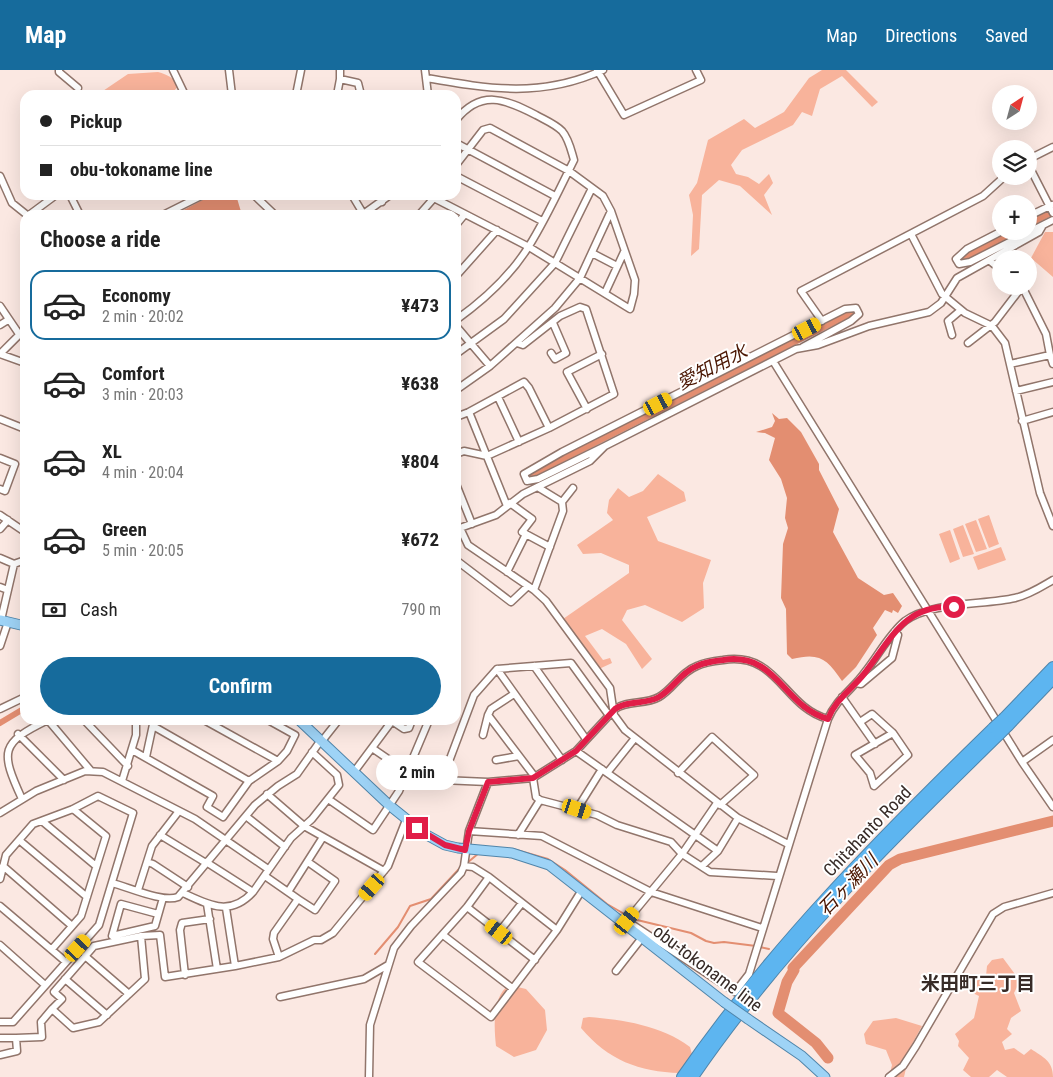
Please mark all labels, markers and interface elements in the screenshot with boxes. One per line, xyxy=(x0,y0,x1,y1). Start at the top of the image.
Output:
text: Map xyxy=(25,21,66,49)
text: Map xyxy=(826,25,857,46)
text: Directions xyxy=(885,25,957,46)
text: Saved xyxy=(985,25,1028,46)
north arrow xyxy=(992,85,1038,130)
map controls xyxy=(992,85,1037,295)
text: Pickup xyxy=(70,110,122,133)
button: layers xyxy=(992,140,1037,185)
text: obu-tokoname line xyxy=(70,158,212,181)
button: + xyxy=(992,195,1037,240)
text: Choose a ride xyxy=(40,227,161,252)
button: − xyxy=(992,250,1037,295)
icon: car xyxy=(42,283,87,328)
text: Economy xyxy=(102,284,171,307)
text: ¥473 xyxy=(401,294,439,317)
text: 2 min · 20:02 xyxy=(102,307,184,326)
car xyxy=(790,316,823,342)
water label: 愛知用水 xyxy=(673,339,753,395)
icon: car xyxy=(42,361,87,406)
text: Comfort xyxy=(102,362,165,385)
text: ¥638 xyxy=(401,372,439,395)
text: 3 min · 20:03 xyxy=(102,385,184,404)
car xyxy=(641,391,674,417)
icon: car xyxy=(42,439,87,484)
text: XL xyxy=(102,440,122,463)
text: ¥804 xyxy=(401,450,439,473)
text: 4 min · 20:04 xyxy=(102,463,184,482)
icon: car xyxy=(42,517,87,562)
text: Green xyxy=(102,518,147,541)
text: ¥672 xyxy=(401,528,439,551)
text: 5 min · 20:05 xyxy=(102,541,184,560)
icon: cash xyxy=(40,596,68,624)
route start xyxy=(943,596,965,618)
text: Cash xyxy=(80,598,118,621)
text: 790 m xyxy=(402,600,441,619)
button: Confirm xyxy=(40,657,441,715)
callout: 2 min xyxy=(376,756,458,790)
text: 2 min xyxy=(399,763,435,782)
street label: Chitahanto Road xyxy=(819,781,915,881)
car xyxy=(560,797,593,821)
route end xyxy=(406,817,428,839)
water label: 石ヶ瀬川 xyxy=(813,848,884,920)
car xyxy=(356,871,387,903)
car xyxy=(611,905,642,937)
car xyxy=(482,917,515,947)
street label: obu-tokoname line xyxy=(649,920,767,1016)
car xyxy=(62,932,93,964)
district label: 米田町三丁目 xyxy=(921,972,1035,995)

